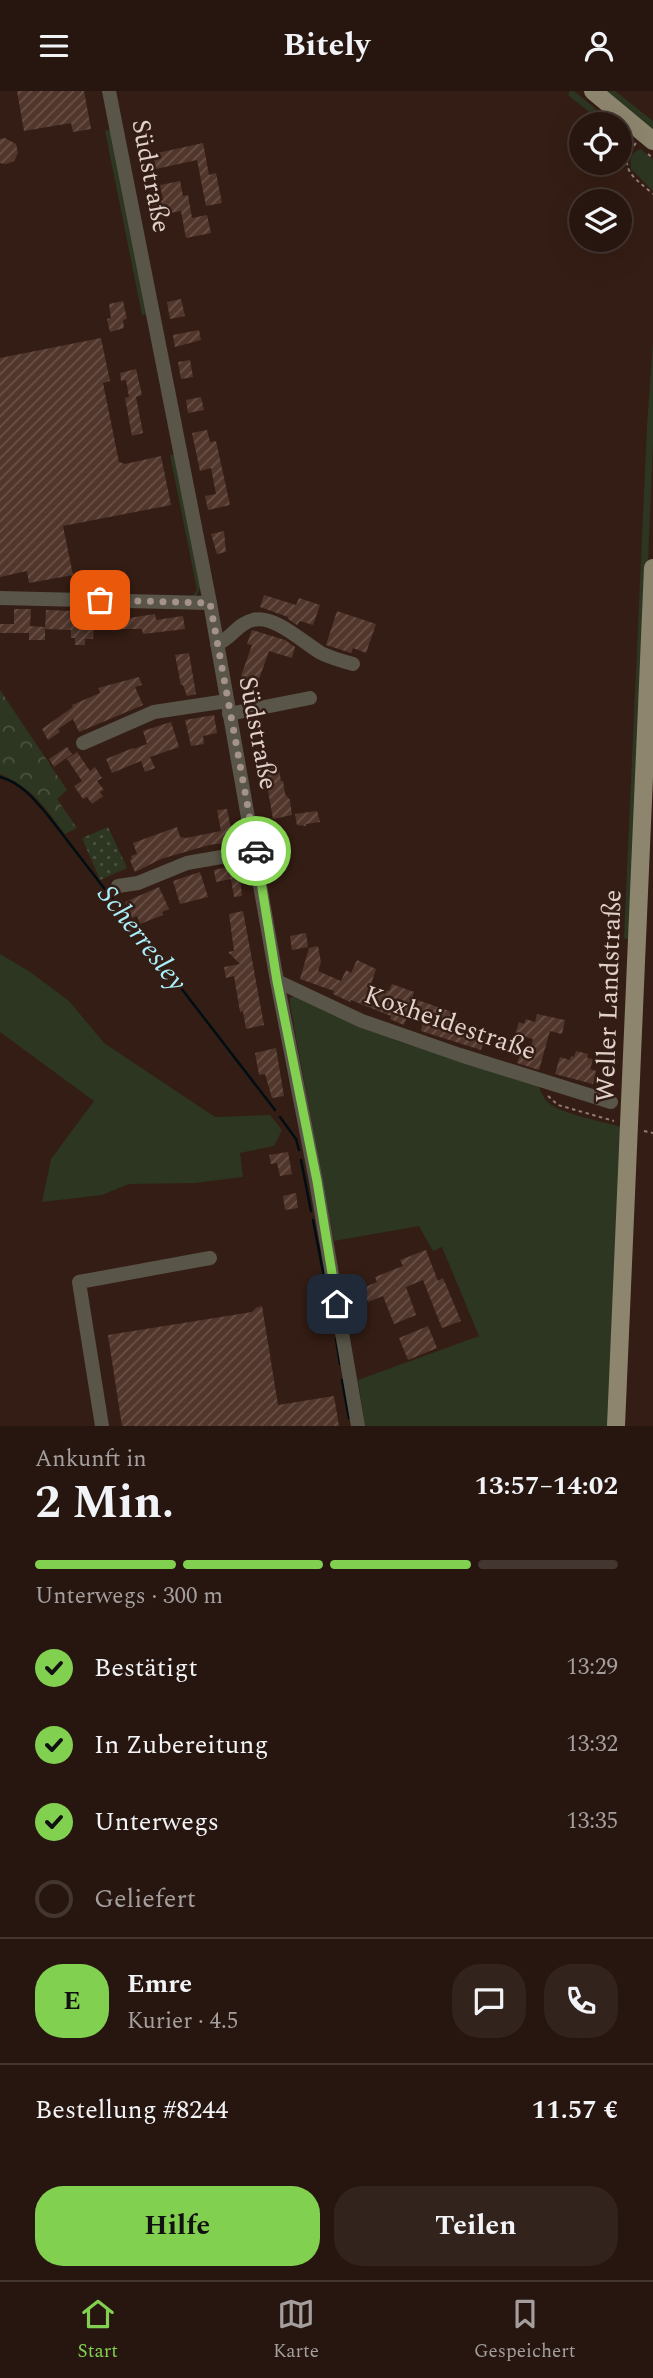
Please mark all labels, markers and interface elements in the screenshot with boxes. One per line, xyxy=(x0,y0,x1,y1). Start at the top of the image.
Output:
text: Bitely xyxy=(283,21,370,70)
icon: menu xyxy=(35,27,73,65)
icon: person xyxy=(580,27,618,65)
map controls xyxy=(569,112,632,252)
button: locate xyxy=(569,112,632,175)
street label: Südstraße xyxy=(120,116,182,236)
button: layers xyxy=(569,189,632,252)
pin xyxy=(70,570,130,630)
icon: bag xyxy=(81,581,119,619)
street label: Südstraße xyxy=(227,673,289,793)
courier xyxy=(221,816,291,886)
icon: car xyxy=(237,832,275,870)
water label: Scherresley xyxy=(87,875,198,1001)
street label: Weller Landstraße xyxy=(585,889,633,1103)
street label: Koxheidestraße xyxy=(358,975,542,1071)
pin xyxy=(307,1274,367,1334)
icon: home xyxy=(318,1285,356,1323)
text: Ankunft in xyxy=(35,1442,147,1477)
text: 13:57–14:02 xyxy=(474,1466,618,1506)
text: 2 Min. xyxy=(35,1468,174,1538)
text: Unterwegs · 300 m xyxy=(35,1579,223,1614)
text: Bestätigt xyxy=(94,1648,198,1688)
icon: check xyxy=(35,1649,73,1687)
text: 13:29 xyxy=(566,1650,618,1685)
text: In Zubereitung xyxy=(94,1725,268,1765)
icon: check xyxy=(35,1726,73,1764)
text: 13:32 xyxy=(566,1727,618,1762)
text: Unterwegs xyxy=(94,1802,219,1842)
icon: check xyxy=(35,1803,73,1841)
text: 13:35 xyxy=(566,1804,618,1839)
text: Geliefert xyxy=(94,1879,196,1919)
text: Emre xyxy=(127,1964,192,2004)
button: chat xyxy=(452,1964,526,2038)
button: phone xyxy=(544,1964,618,2038)
text: E xyxy=(63,1981,81,2021)
text: Kurier · 4.5 xyxy=(127,2004,238,2039)
text: Bestellung #8244 xyxy=(35,2090,228,2130)
text: 11.57 € xyxy=(532,2090,618,2130)
button: Hilfe xyxy=(35,2186,320,2266)
button: Teilen xyxy=(334,2186,618,2266)
tab: Start xyxy=(77,2295,118,2366)
tab: Karte xyxy=(273,2295,319,2366)
tab: Gespeichert xyxy=(474,2295,576,2366)

